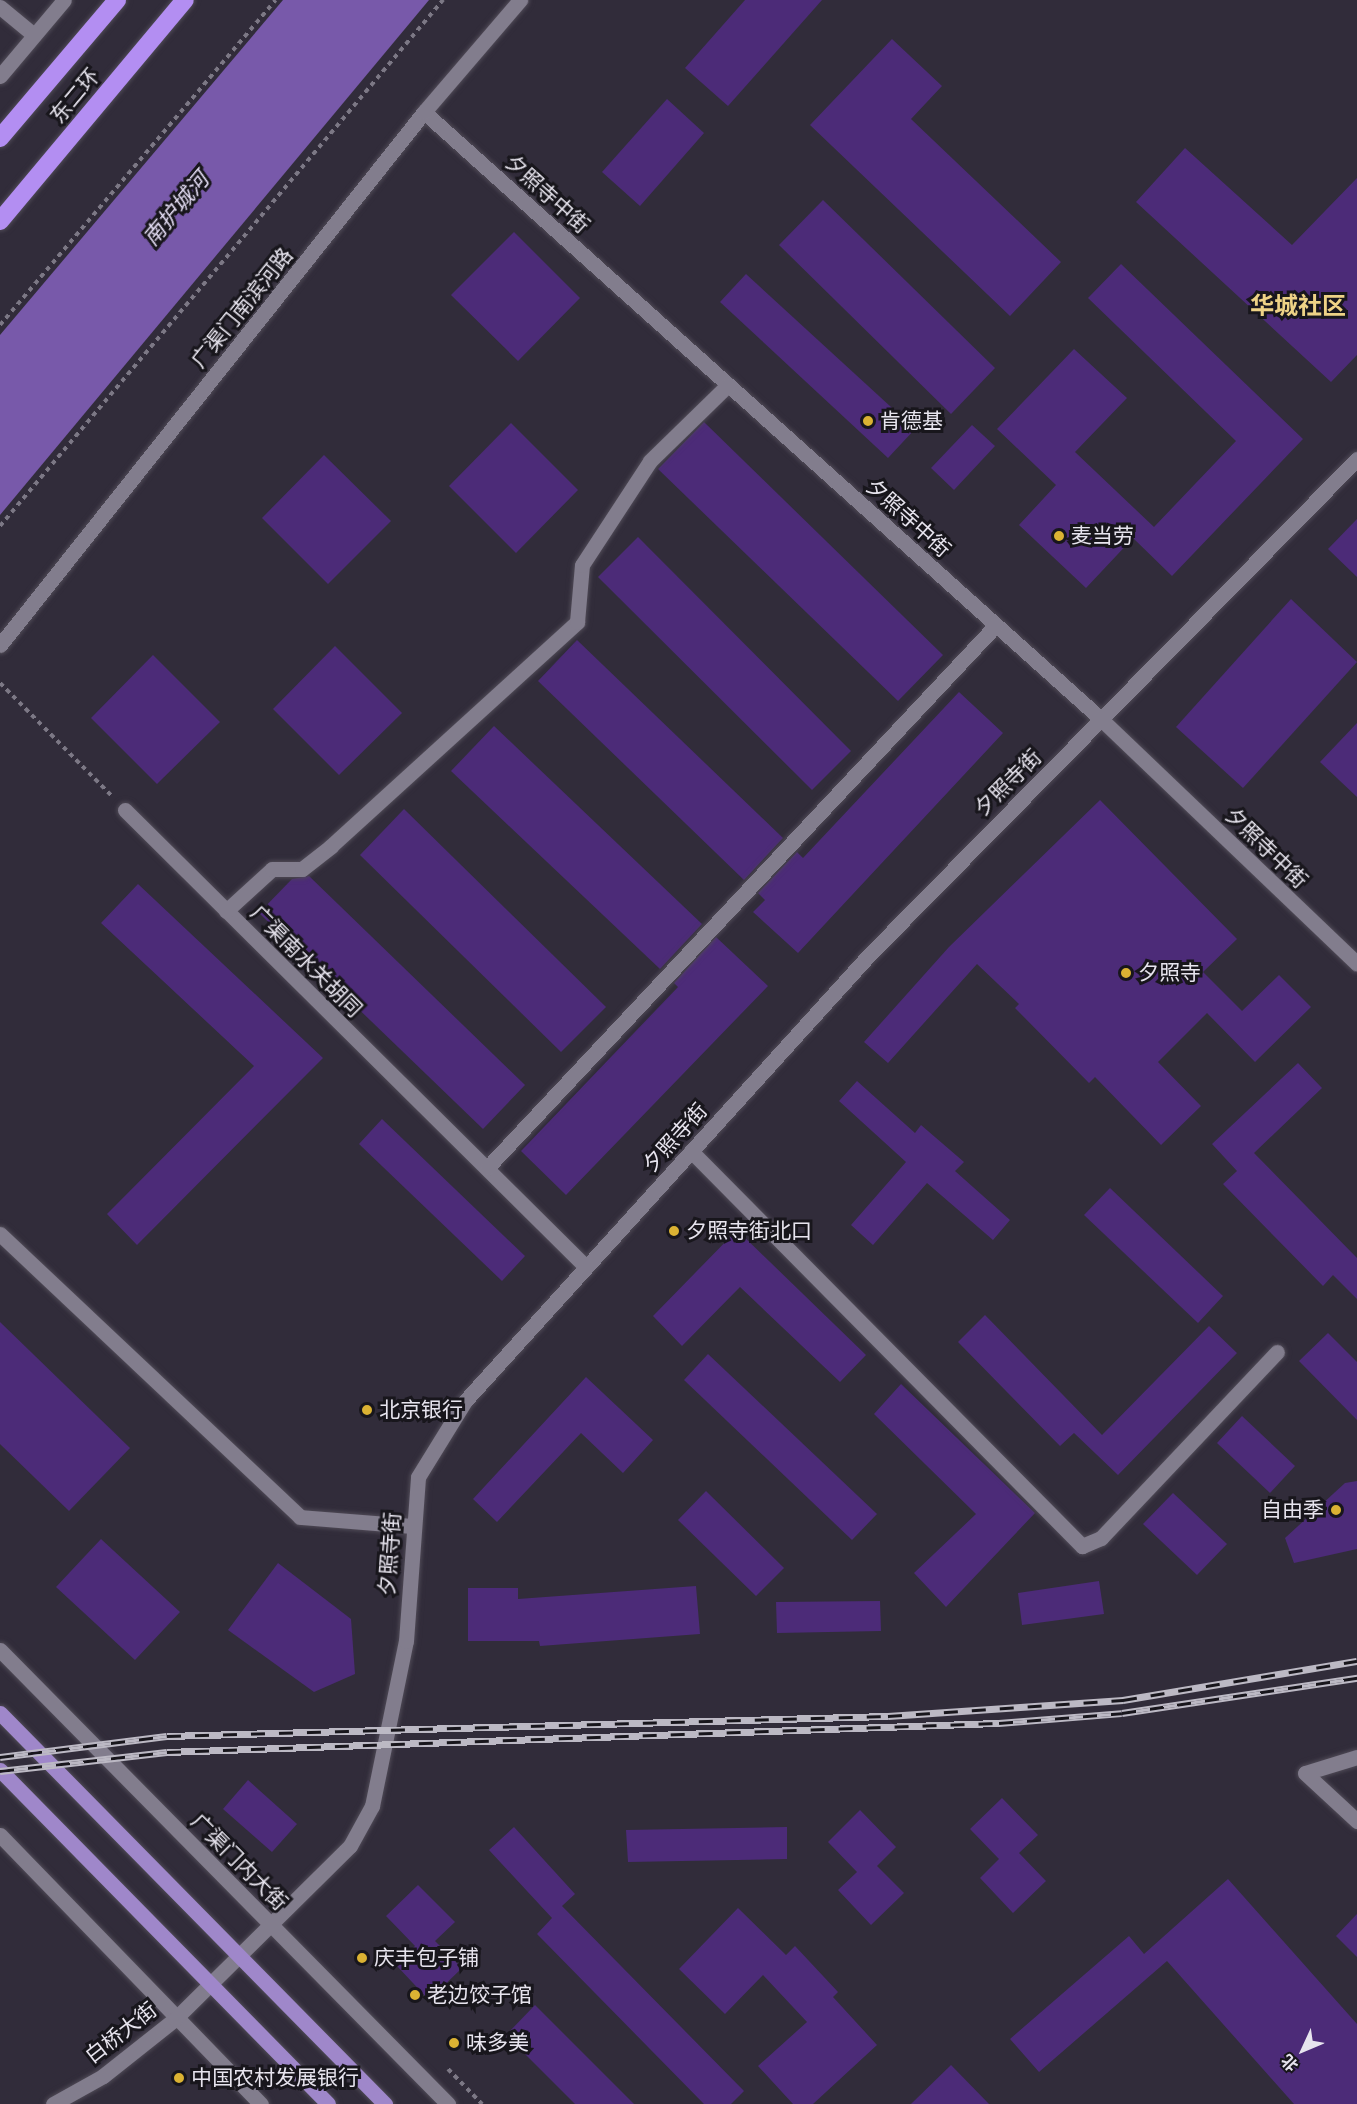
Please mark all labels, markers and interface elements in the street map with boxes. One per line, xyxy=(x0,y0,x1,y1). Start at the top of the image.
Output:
street label: 东二环 xyxy=(45,64,105,128)
street label: 夕照寺中街 xyxy=(500,150,594,238)
water label: 南护城河 xyxy=(138,167,214,251)
street label: 广渠门南滨河路 xyxy=(186,243,298,373)
district label: 华城社区 xyxy=(1250,293,1346,321)
place label: 肯德基 xyxy=(880,408,943,434)
marker: 肯德基 xyxy=(861,414,875,428)
street label: 夕照寺中街 xyxy=(861,474,955,562)
place label: 麦当劳 xyxy=(1071,523,1134,549)
marker: 麦当劳 xyxy=(1052,529,1066,543)
street label: 夕照寺街 xyxy=(969,744,1047,822)
street label: 夕照寺中街 xyxy=(1219,802,1313,894)
street label: 广渠南水关胡同 xyxy=(245,900,367,1022)
place label: 夕照寺 xyxy=(1138,960,1201,986)
marker: 夕照寺 xyxy=(1119,966,1133,980)
street label: 夕照寺街 xyxy=(638,1098,712,1178)
place label: 夕照寺街北口 xyxy=(686,1218,812,1244)
marker: 夕照寺街北口 xyxy=(667,1224,681,1238)
place label: 北京银行 xyxy=(379,1397,463,1423)
marker: 北京银行 xyxy=(360,1403,374,1417)
place label: 自由季 xyxy=(1261,1497,1324,1523)
marker: 自由季 xyxy=(1329,1503,1343,1517)
street label: 夕照寺街 xyxy=(375,1511,405,1597)
street label: 广渠门内大街 xyxy=(186,1809,292,1915)
place label: 庆丰包子铺 xyxy=(374,1945,479,1971)
marker: 庆丰包子铺 xyxy=(355,1951,369,1965)
place label: 老边饺子馆 xyxy=(427,1982,532,2008)
marker: 老边饺子馆 xyxy=(408,1988,422,2002)
street label: 白桥大街 xyxy=(80,1997,162,2069)
north arrow xyxy=(1273,2020,1333,2080)
place label: 味多美 xyxy=(466,2030,529,2056)
marker: 味多美 xyxy=(447,2036,461,2050)
text: 北 xyxy=(1277,2050,1302,2075)
place label: 中国农村发展银行 xyxy=(191,2065,359,2091)
marker: 中国农村发展银行 xyxy=(172,2071,186,2085)

